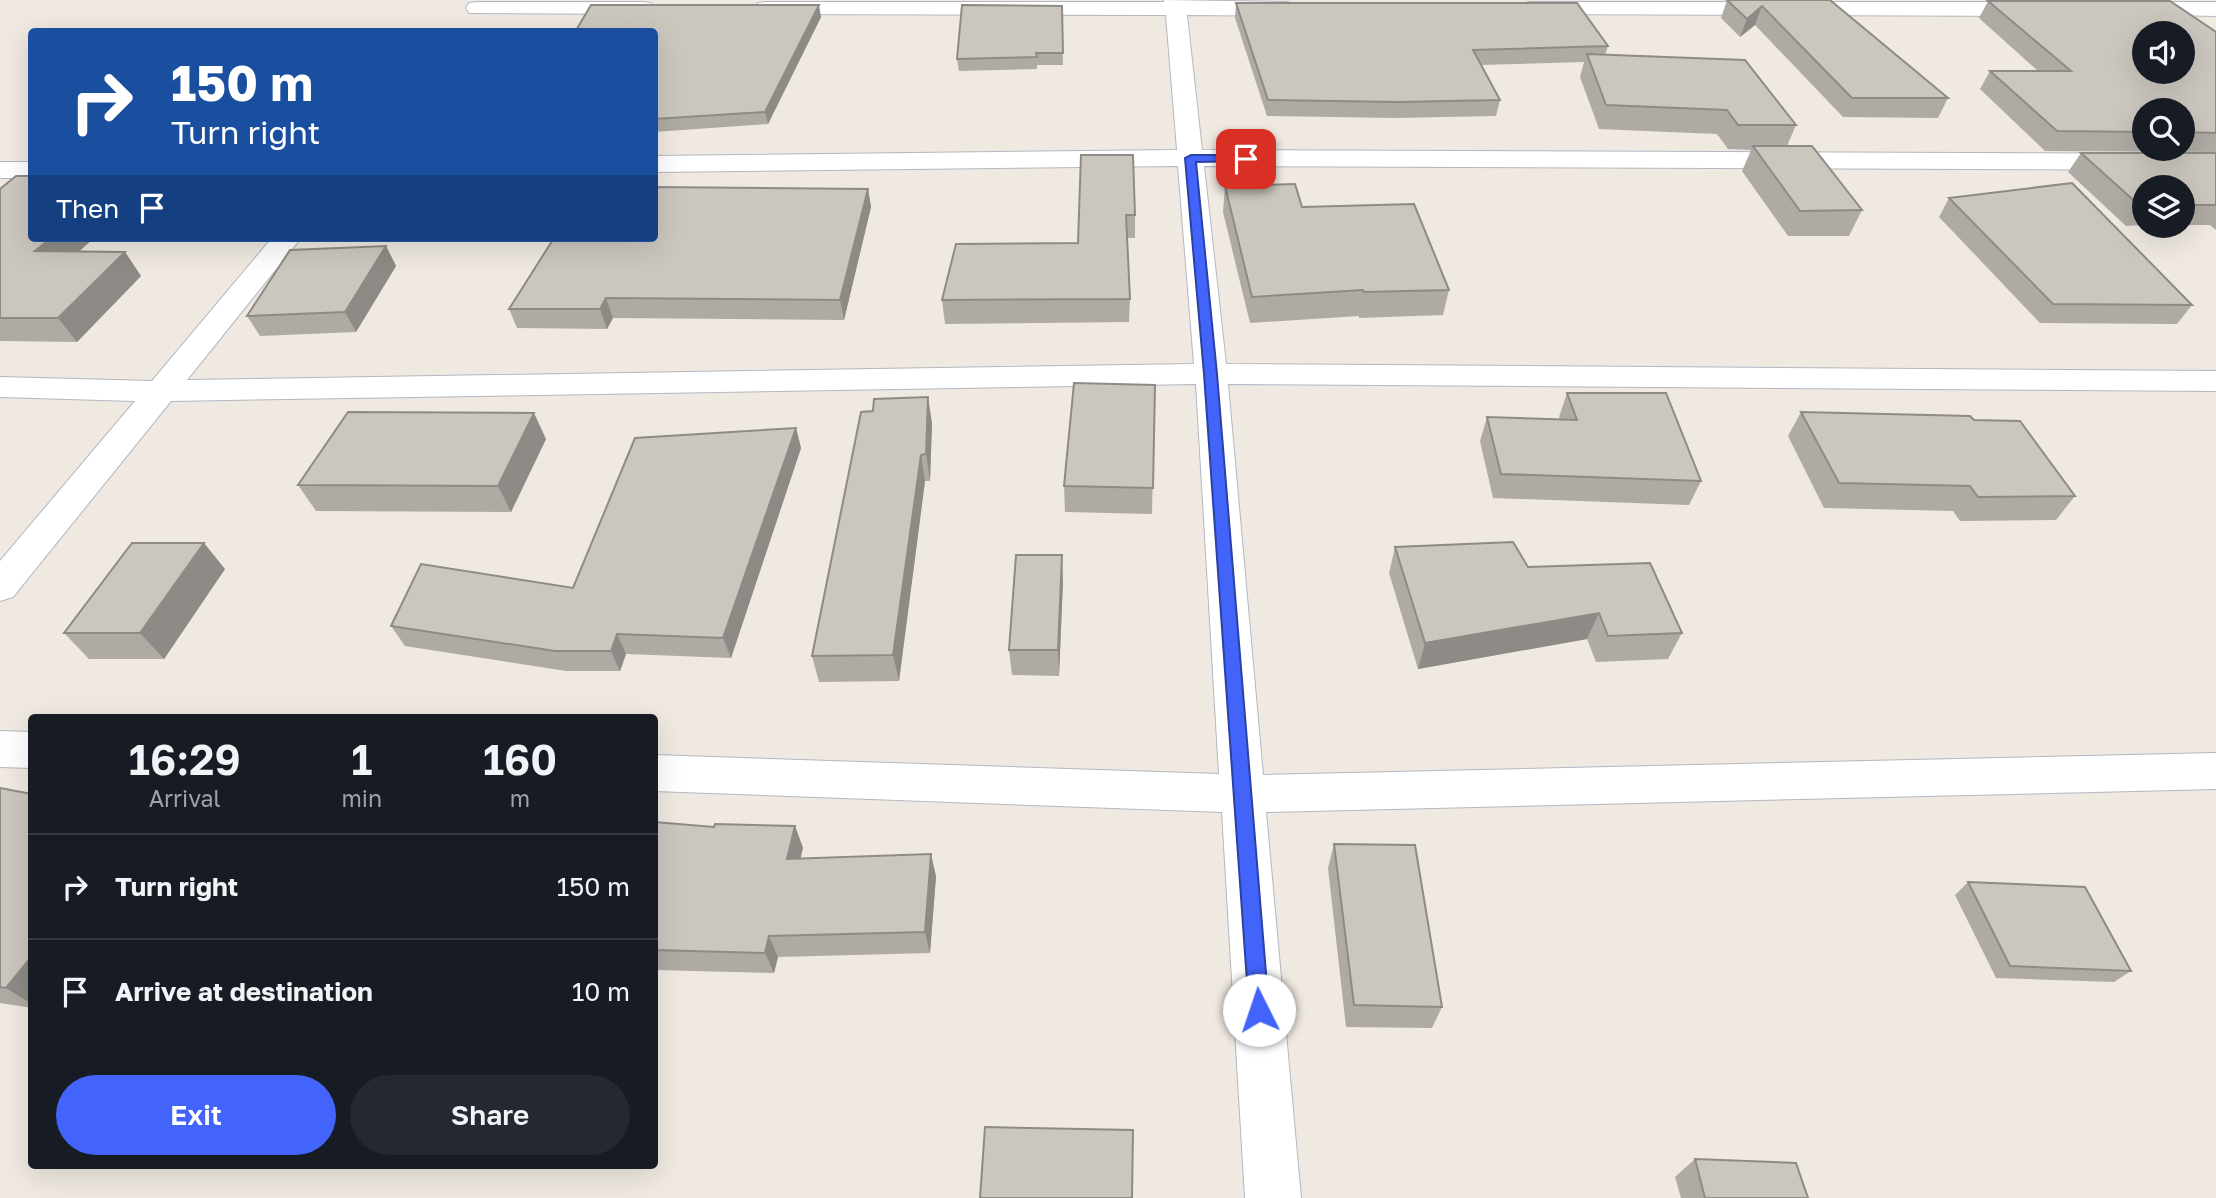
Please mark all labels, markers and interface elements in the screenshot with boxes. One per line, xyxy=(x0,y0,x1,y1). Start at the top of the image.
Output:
map controls xyxy=(2132,21,2195,238)
button: sound xyxy=(2132,21,2195,84)
text: 150 m xyxy=(171,53,313,112)
icon: right xyxy=(56,56,147,147)
button: search xyxy=(2132,98,2195,161)
text: Turn right xyxy=(171,113,320,151)
pin xyxy=(1216,129,1276,189)
icon: arrive xyxy=(1227,140,1265,178)
button: layers xyxy=(2132,175,2195,238)
icon: arrive xyxy=(133,189,171,227)
text: Then xyxy=(56,193,119,224)
text: 16:29 xyxy=(129,734,241,784)
text: 1 xyxy=(351,734,372,784)
text: 160 xyxy=(483,734,557,784)
text: Arrival xyxy=(149,784,221,812)
text: min xyxy=(341,784,382,812)
text: m xyxy=(510,784,530,812)
icon: right xyxy=(56,868,94,906)
text: Turn right xyxy=(115,871,238,902)
text: 150 m xyxy=(557,871,630,902)
icon: arrive xyxy=(56,973,94,1011)
position arrow xyxy=(1222,973,1296,1047)
text: Arrive at destination xyxy=(115,976,373,1007)
text: 10 m xyxy=(572,976,630,1007)
button: Exit xyxy=(56,1075,336,1155)
button: Share xyxy=(350,1075,630,1155)

